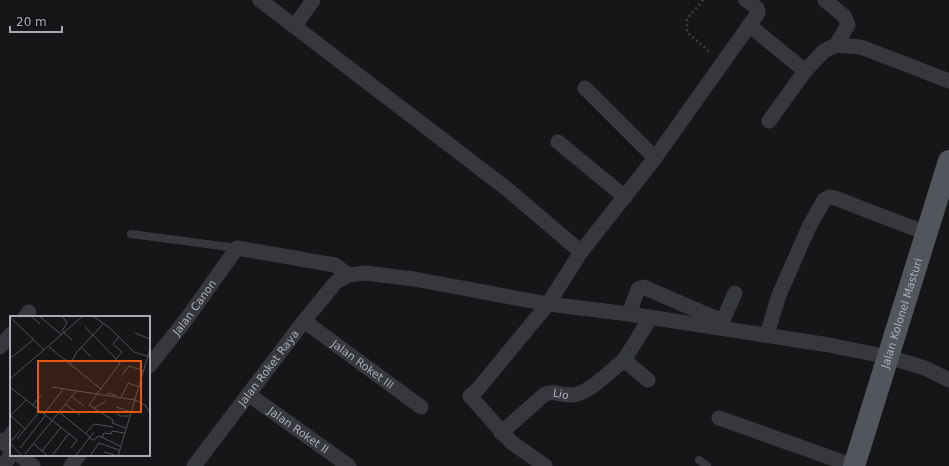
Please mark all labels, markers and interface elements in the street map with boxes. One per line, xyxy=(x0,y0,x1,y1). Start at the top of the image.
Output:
scale bar xyxy=(10,8,62,34)
text: 20 m xyxy=(16,15,47,29)
street label: Jalan Kolonel Masturi xyxy=(878,257,925,371)
street label: Jalan Canon xyxy=(169,278,219,339)
inset map xyxy=(10,316,150,456)
street label: Jalan Roket Raya xyxy=(235,328,302,410)
street label: Jalan Roket III xyxy=(328,337,396,392)
street label: Lio xyxy=(552,387,570,402)
street label: Jalan Roket II xyxy=(265,404,331,456)

